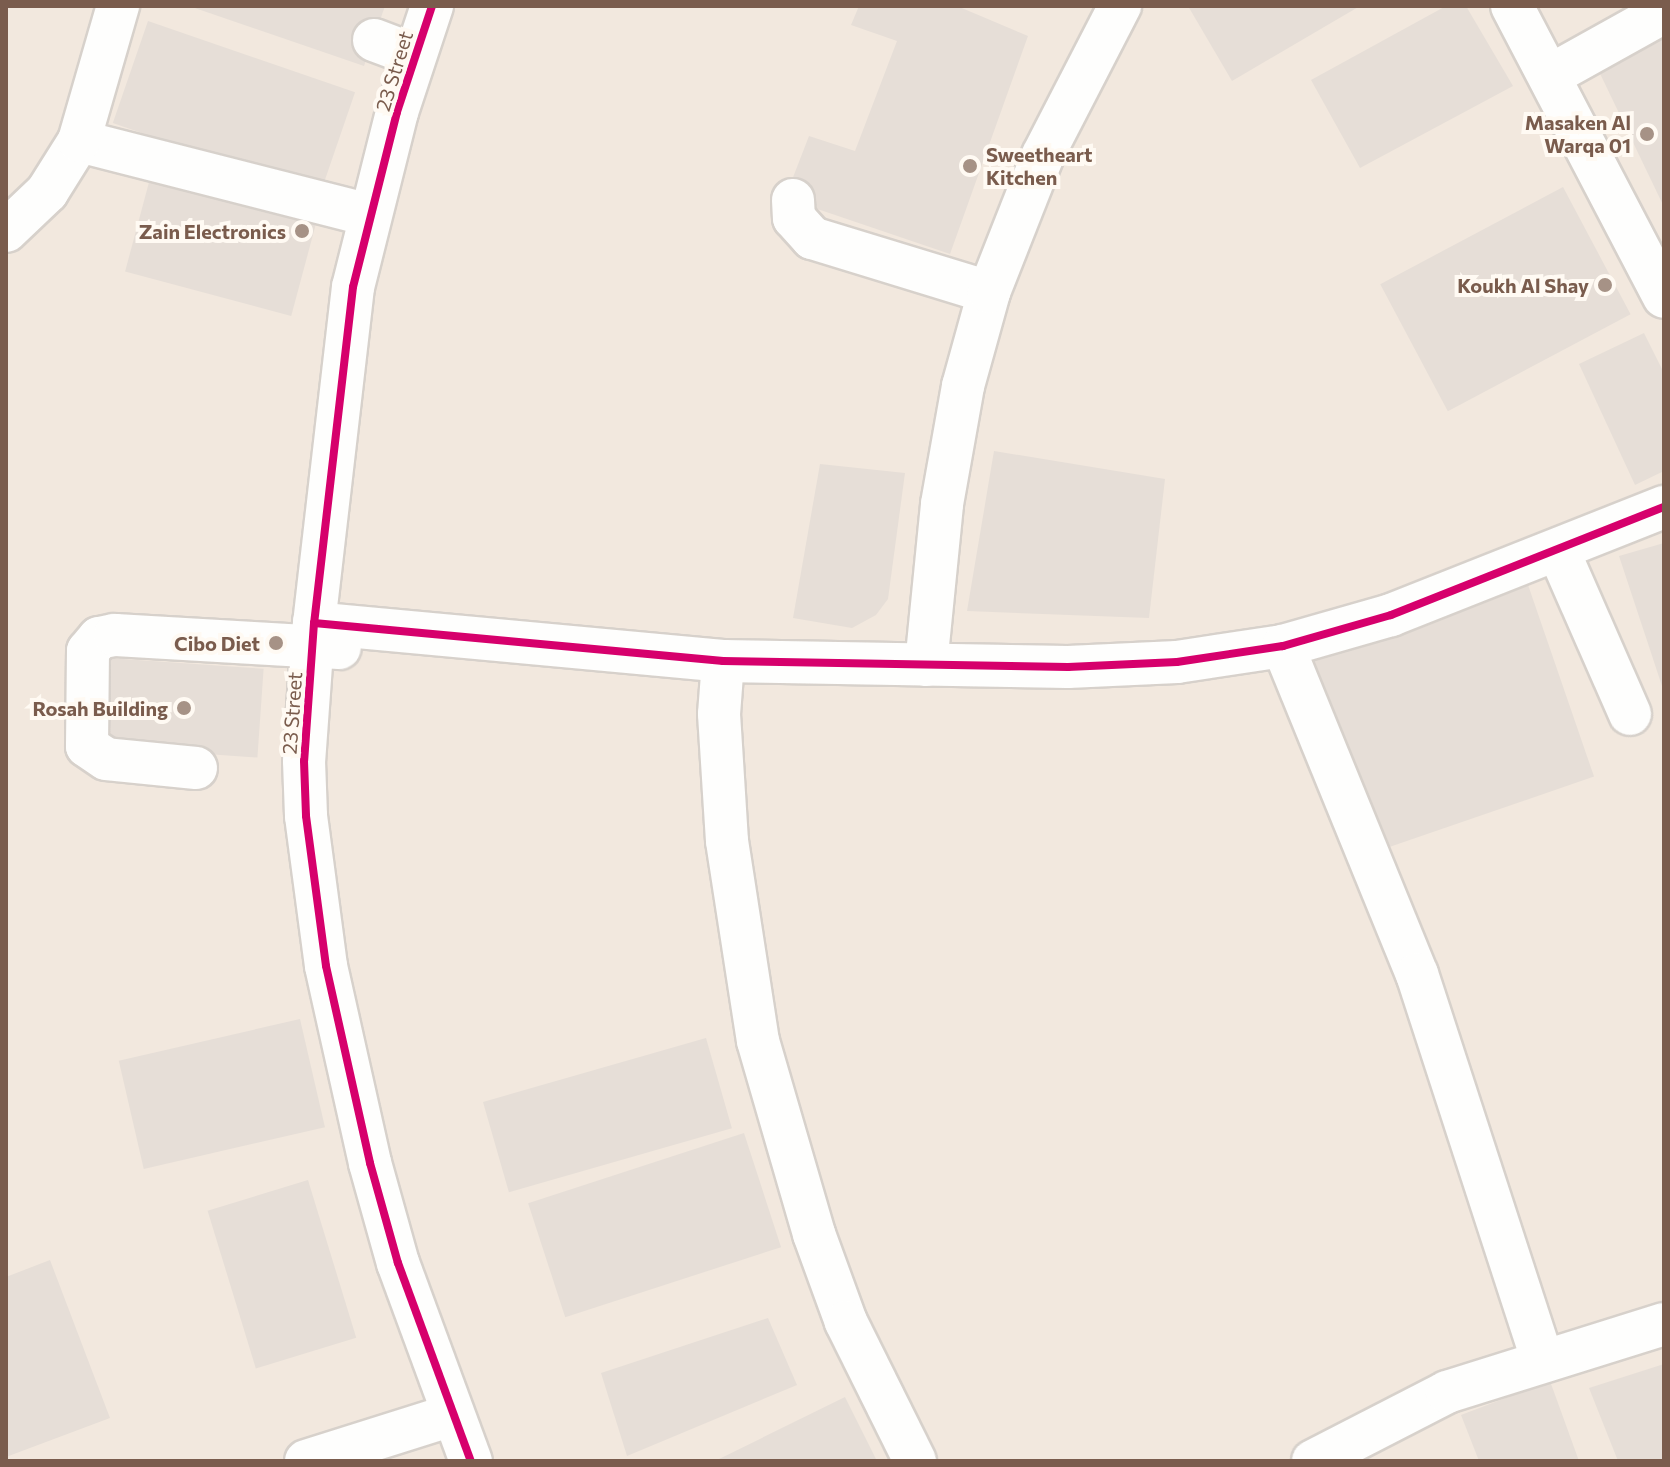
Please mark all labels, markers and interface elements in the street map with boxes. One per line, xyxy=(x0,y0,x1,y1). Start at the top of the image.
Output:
street label: 23 Street xyxy=(370,28,418,114)
place label: Masaken Al Warqa 01 xyxy=(1525,110,1631,157)
marker: Masaken Al Warqa 01 xyxy=(1638,125,1656,143)
place label: Sweetheart Kitchen xyxy=(986,142,1092,189)
marker: Sweetheart Kitchen xyxy=(961,157,979,175)
place label: Zain Electronics xyxy=(139,219,286,243)
marker: Zain Electronics xyxy=(293,222,311,240)
place label: Koukh Al Shay xyxy=(1457,273,1589,297)
marker: Koukh Al Shay xyxy=(1596,276,1614,294)
place label: Cibo Diet xyxy=(174,631,260,655)
marker: Cibo Diet xyxy=(267,634,285,652)
street label: 23 Street xyxy=(277,671,307,755)
place label: Rosah Building xyxy=(32,696,168,720)
marker: Rosah Building xyxy=(175,699,193,717)

